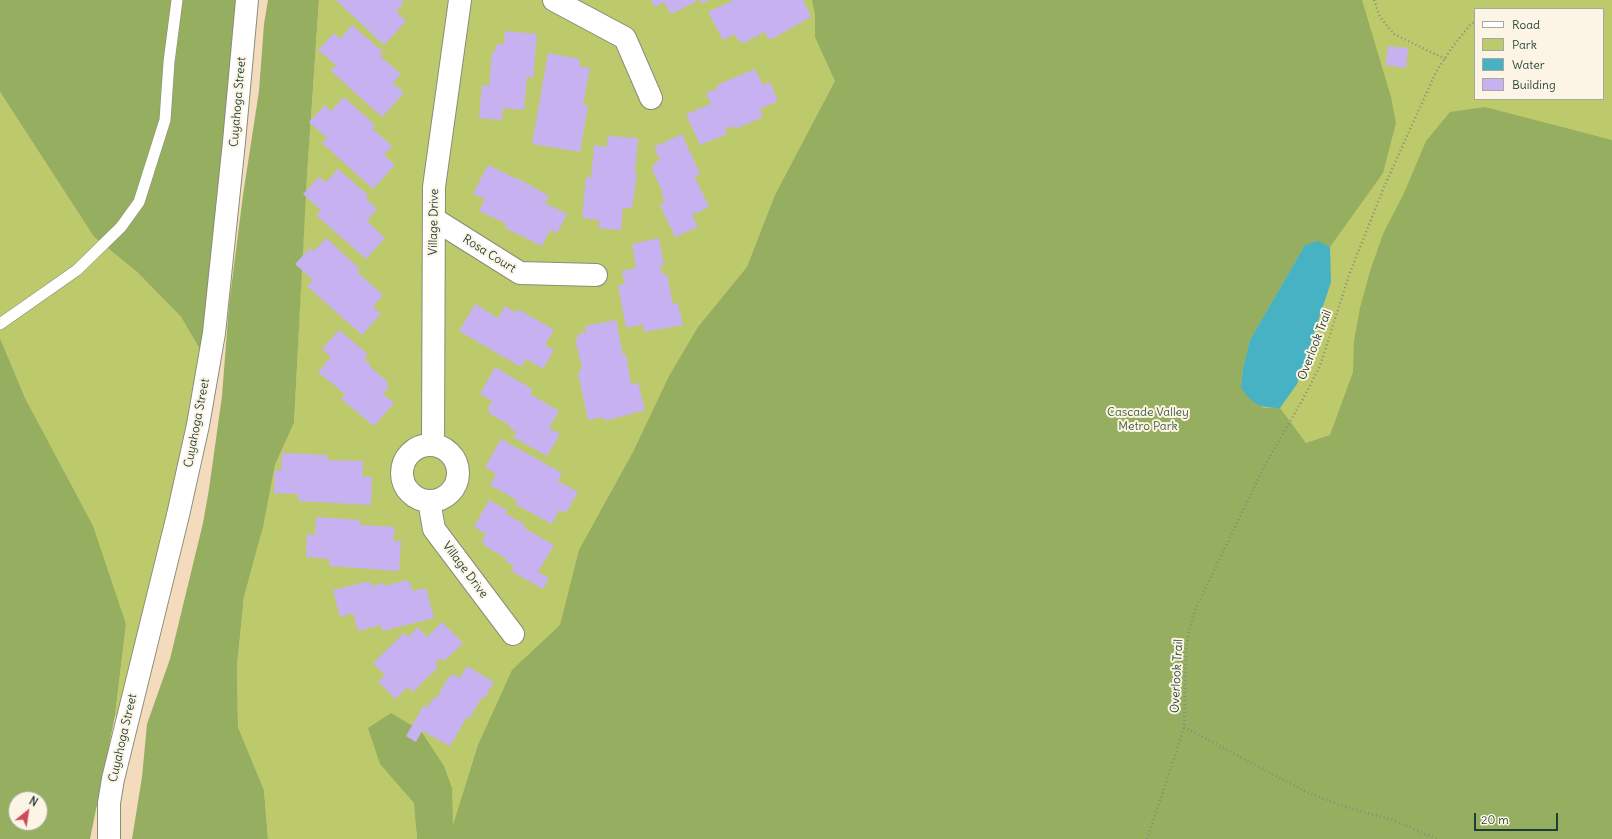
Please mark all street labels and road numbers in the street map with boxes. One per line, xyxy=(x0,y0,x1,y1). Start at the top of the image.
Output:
street label: Cuyahoga Street xyxy=(227,56,249,148)
street label: Village Drive xyxy=(426,188,442,256)
street label: Rosa Court xyxy=(460,232,518,276)
street label: Overlook Trail xyxy=(1295,308,1335,382)
street label: Cuyahoga Street xyxy=(181,377,213,469)
street label: Village Drive xyxy=(439,539,491,601)
street label: Overlook Trail xyxy=(1168,639,1186,713)
street label: Cuyahoga Street xyxy=(106,692,140,784)

